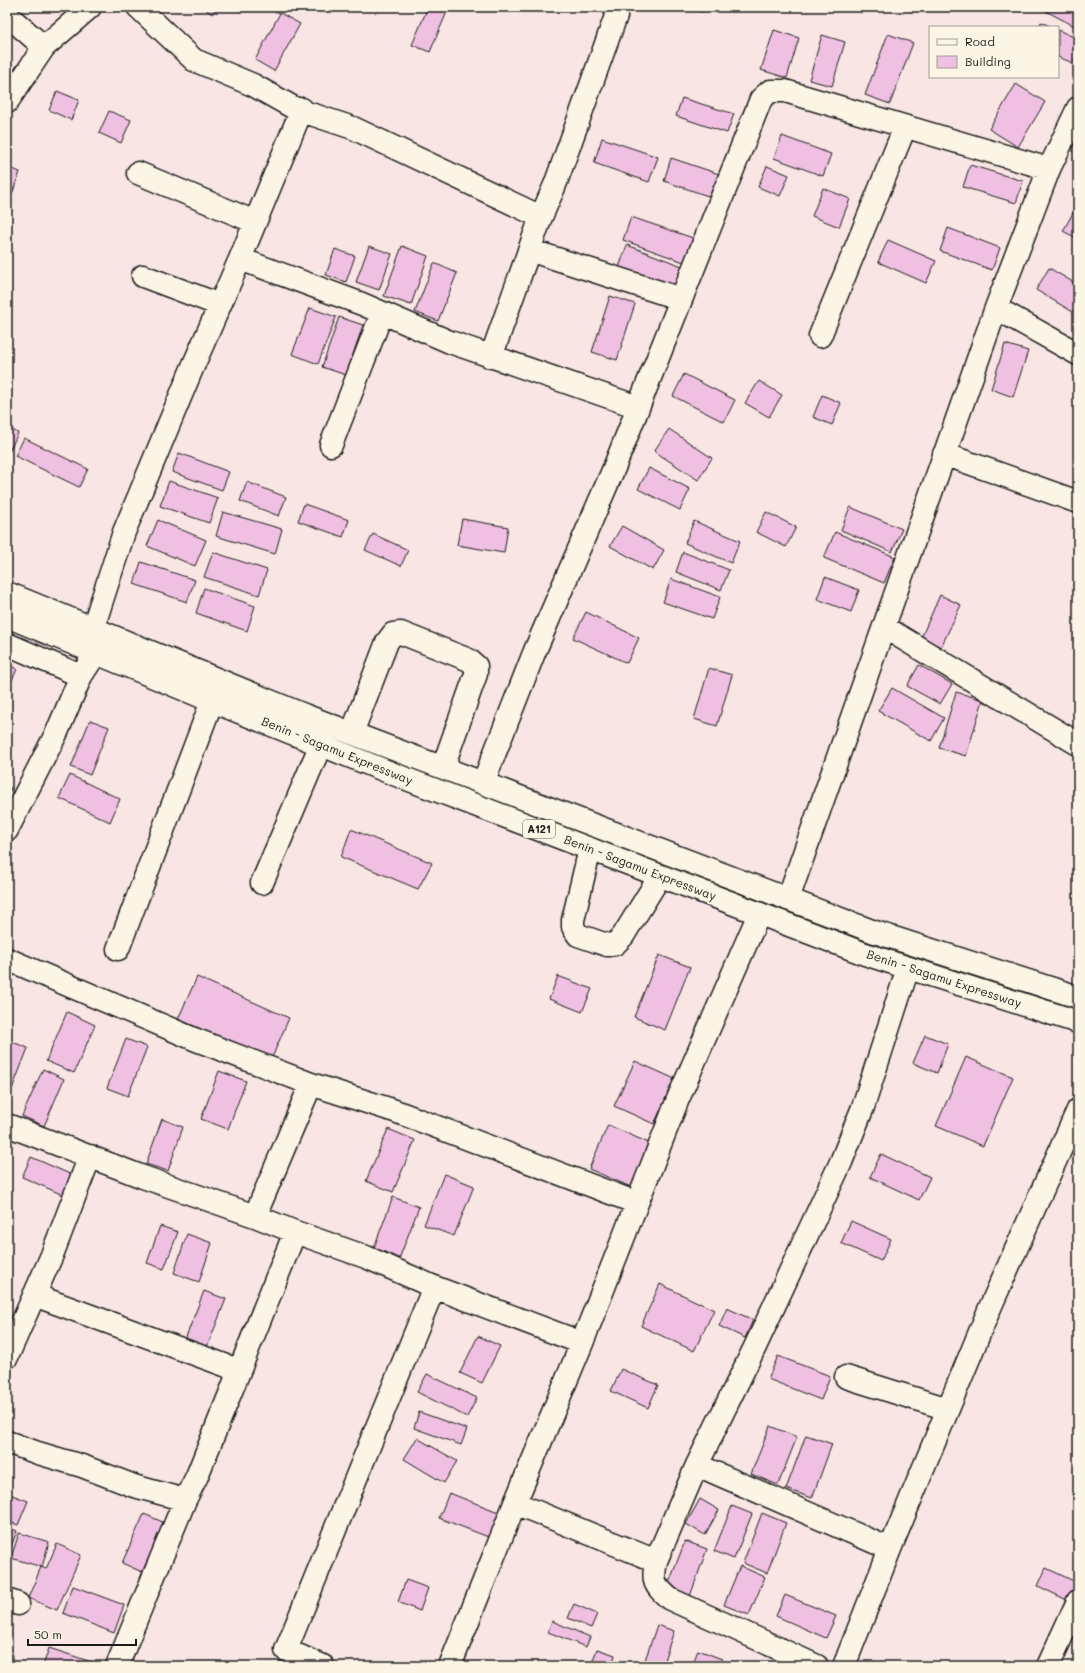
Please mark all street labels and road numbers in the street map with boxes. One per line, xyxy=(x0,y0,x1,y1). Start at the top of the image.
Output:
street label: Benin - Sagamu Expressway xyxy=(259,712,415,788)
road number: A121 xyxy=(523,820,555,838)
street label: Benin - Sagamu Expressway xyxy=(562,831,719,904)
street label: Benin - Sagamu Expressway xyxy=(865,945,1024,1011)

